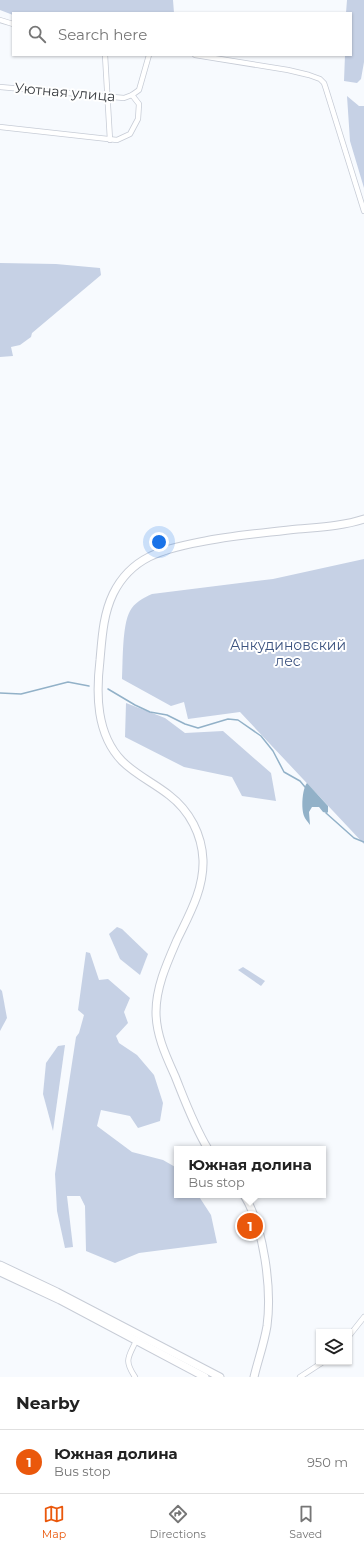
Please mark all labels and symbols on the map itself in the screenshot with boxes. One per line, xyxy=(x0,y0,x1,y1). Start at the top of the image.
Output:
street label: Уютная улица xyxy=(14,79,116,105)
your location xyxy=(149,532,169,552)
park label: Анкудиновский лес xyxy=(230,636,346,670)
pin: 1 xyxy=(237,1211,263,1241)

